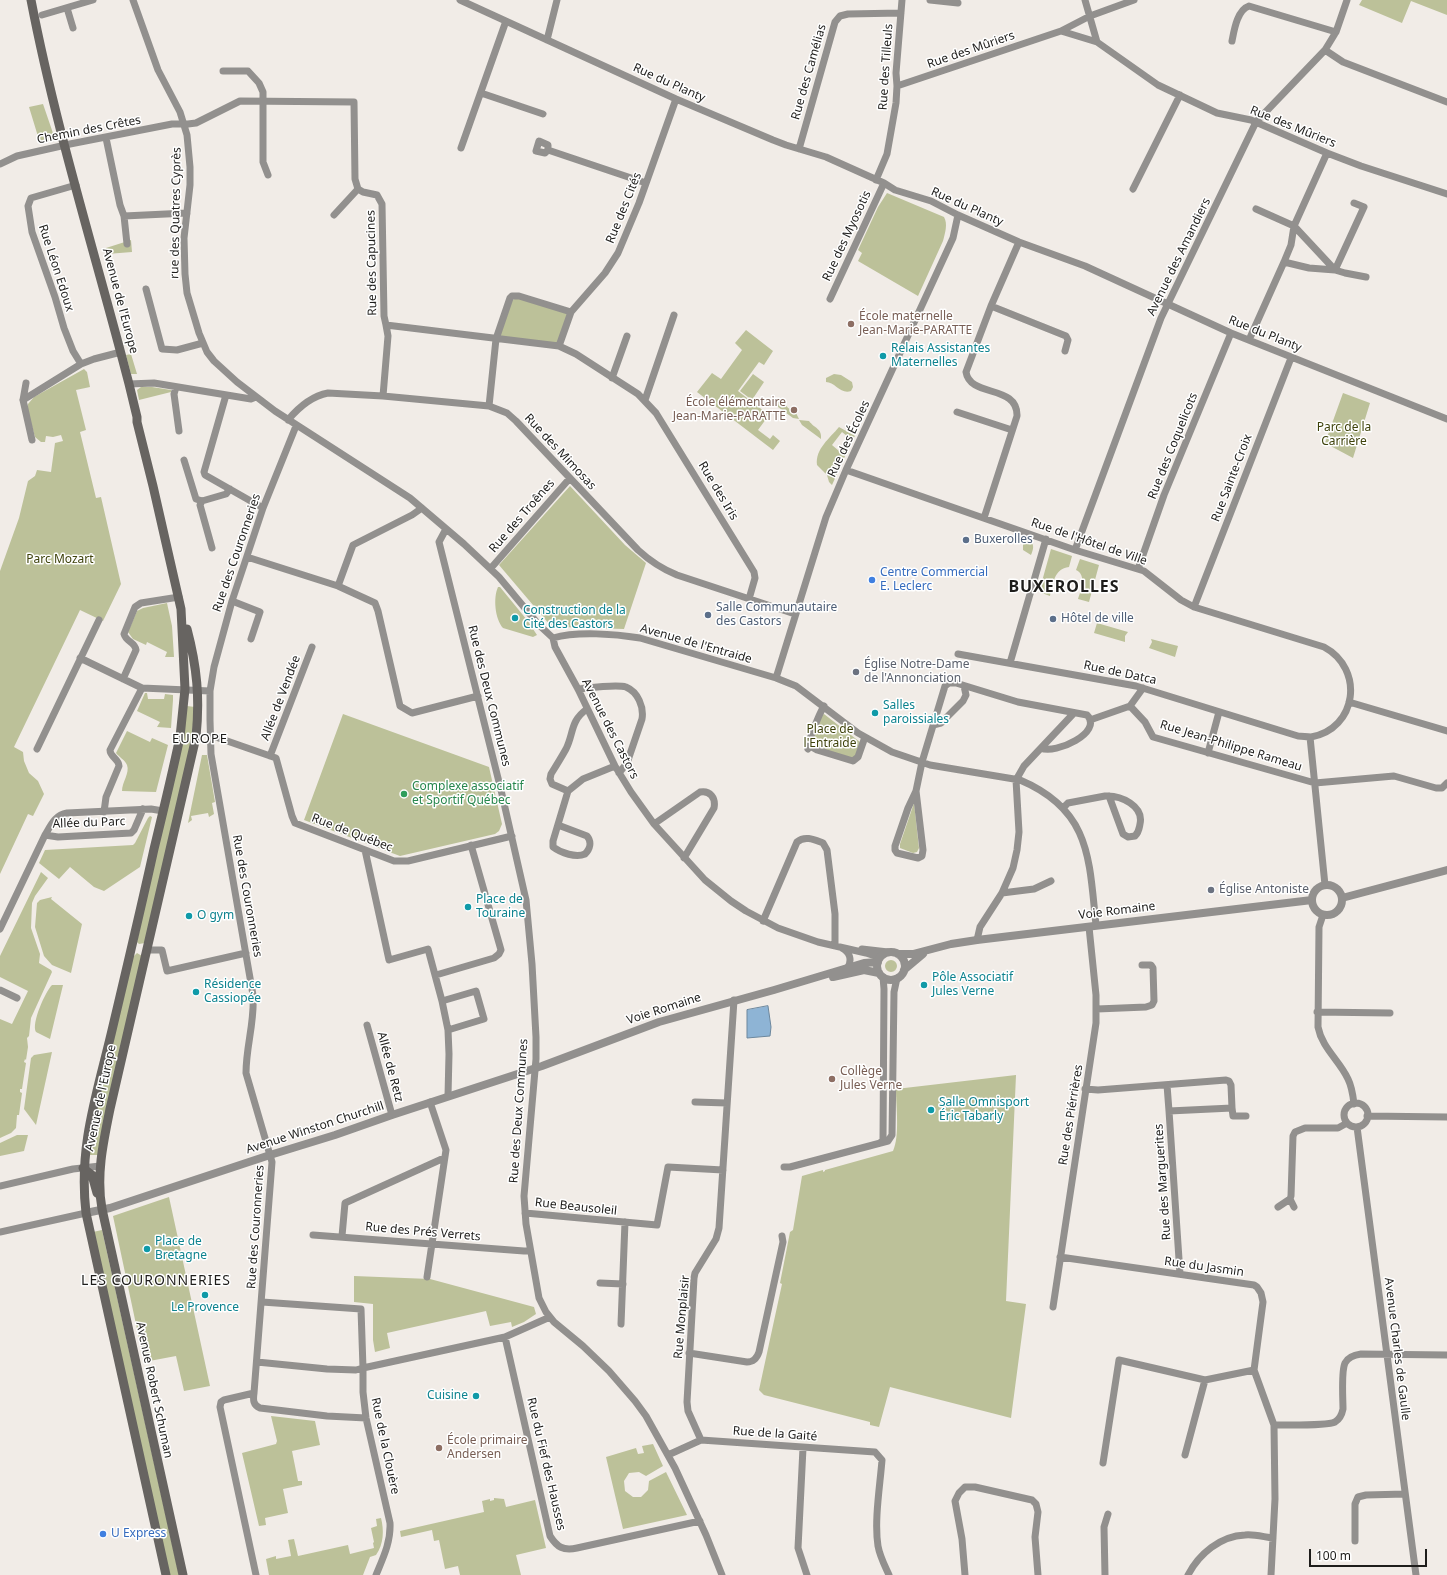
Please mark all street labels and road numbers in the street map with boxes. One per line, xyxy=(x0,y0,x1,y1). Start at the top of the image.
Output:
street label: Rue des Camélias xyxy=(788,23,830,121)
street label: Rue des Tilleuls xyxy=(876,23,896,111)
street label: Rue des Mûriers xyxy=(925,28,1017,72)
street label: Rue du Planty xyxy=(631,61,707,105)
street label: Rue des Mûriers xyxy=(1248,103,1338,151)
street label: Chemin des Crêtes xyxy=(36,113,142,147)
street label: rue des Quatres Cyprès xyxy=(168,147,184,279)
street label: Rue des Cités xyxy=(603,170,645,246)
street label: Rue du Planty xyxy=(929,185,1005,229)
street label: Rue des Myosotis xyxy=(820,188,874,284)
street label: Avenue des Amandiers xyxy=(1144,196,1214,318)
street label: Rue des Capucines xyxy=(364,210,380,316)
street label: Rue Léon Edoux xyxy=(35,223,77,313)
street label: Avenue de l'Europe xyxy=(99,247,141,355)
street label: Rue du Planty xyxy=(1226,313,1304,355)
street label: Rue des Coquelicots xyxy=(1145,391,1201,501)
street label: Rue des Écoles xyxy=(825,398,873,480)
street label: Rue des Mimosas xyxy=(521,411,599,493)
street label: Rue Sainte-Croix xyxy=(1209,432,1255,524)
street label: Rue des Iris xyxy=(695,459,741,523)
street label: Rue des Troênes xyxy=(486,476,558,556)
street label: Rue des Couronneries xyxy=(210,492,264,614)
street label: Rue de l'Hôtel de Ville xyxy=(1029,515,1149,569)
street label: Avenue de l'Entraide xyxy=(639,621,753,667)
street label: Rue des Deux Communes xyxy=(464,624,514,768)
street label: Allée de Vendée xyxy=(258,653,304,743)
street label: Rue de Datca xyxy=(1082,658,1158,688)
street label: Avenue des Castors xyxy=(578,676,642,782)
street label: Rue Jean-Philippe Rameau xyxy=(1158,718,1304,774)
street label: Rue de Québec xyxy=(310,811,394,855)
street label: Allée du Parc xyxy=(52,815,126,831)
street label: Rue des Couronneries xyxy=(229,834,265,958)
street label: Voie Romaine xyxy=(1078,899,1156,923)
street label: Voie Romaine xyxy=(625,990,703,1028)
street label: Allée de Retz xyxy=(374,1030,406,1104)
street label: Rue des Deux Communes xyxy=(507,1038,531,1184)
street label: Avenue de l'Europe xyxy=(83,1043,119,1153)
street label: Rue des Piérrières xyxy=(1056,1064,1086,1166)
street label: Avenue Winston Churchill xyxy=(244,1099,386,1157)
street label: Rue des Marguerites xyxy=(1152,1123,1174,1241)
street label: Rue des Couronneries xyxy=(244,1165,268,1289)
street label: Rue Beausoleil xyxy=(534,1196,618,1218)
street label: Rue des Prés Verrets xyxy=(365,1220,481,1244)
street label: Rue du Jasmin xyxy=(1163,1254,1245,1280)
street label: Rue Monplaisir xyxy=(671,1274,693,1360)
street label: Avenue Charles de Gaulle xyxy=(1381,1277,1413,1421)
street label: Avenue Robert Schuman xyxy=(132,1320,176,1460)
street label: Rue de la Clouère xyxy=(368,1396,402,1496)
street label: Rue du Fief des Hausses xyxy=(524,1396,568,1532)
street label: Rue de la Gaité xyxy=(732,1424,818,1444)

